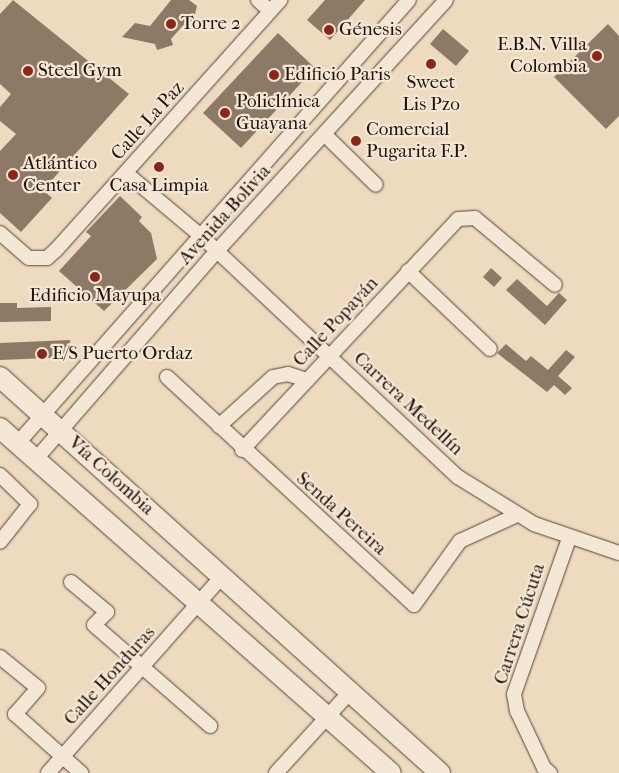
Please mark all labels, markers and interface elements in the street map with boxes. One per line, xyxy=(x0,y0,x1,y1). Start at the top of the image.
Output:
place label: Torre 2 xyxy=(181,13,241,35)
marker: Torre 2 xyxy=(165,18,177,30)
place label: Génesis xyxy=(339,19,402,41)
marker: Génesis xyxy=(323,24,335,36)
place label: E.B.N. Villa Colombia xyxy=(497,34,587,78)
marker: E.B.N. Villa Colombia xyxy=(591,50,603,62)
marker: Sweet Lis Pzo xyxy=(425,58,437,70)
place label: Steel Gym xyxy=(38,60,122,82)
place label: Edificio Paris xyxy=(284,64,390,86)
marker: Steel Gym xyxy=(22,65,34,77)
marker: Edificio Paris xyxy=(268,69,280,81)
place label: Sweet Lis Pzo xyxy=(402,72,460,116)
street label: Calle La Paz xyxy=(107,77,189,165)
place label: Policlínica Guayana xyxy=(236,91,320,135)
marker: Policlínica Guayana xyxy=(218,106,232,120)
place label: Comercial Pugarita F.P. xyxy=(366,119,467,163)
marker: Comercial Pugarita F.P. xyxy=(350,135,362,147)
place label: Atlántico Center xyxy=(23,153,97,197)
street label: Avenida Bolivia xyxy=(174,160,276,270)
marker: Casa Limpia xyxy=(153,161,165,173)
marker: Atlántico Center xyxy=(7,169,19,181)
place label: Casa Limpia xyxy=(110,175,208,197)
marker: Edificio Mayupa xyxy=(89,271,101,283)
street label: Calle Popayán xyxy=(289,272,383,372)
place label: Edificio Mayupa xyxy=(29,285,161,307)
place label: E/S Puerto Ordaz xyxy=(52,343,193,365)
street label: Carrera Medellín xyxy=(349,347,467,461)
marker: E/S Puerto Ordaz xyxy=(36,348,48,360)
street label: Vía Colombia xyxy=(63,432,159,520)
street label: Senda Pereira xyxy=(291,468,391,560)
street label: Carrera Cúcuta xyxy=(490,561,550,687)
street label: Calle Honduras xyxy=(60,622,160,730)

